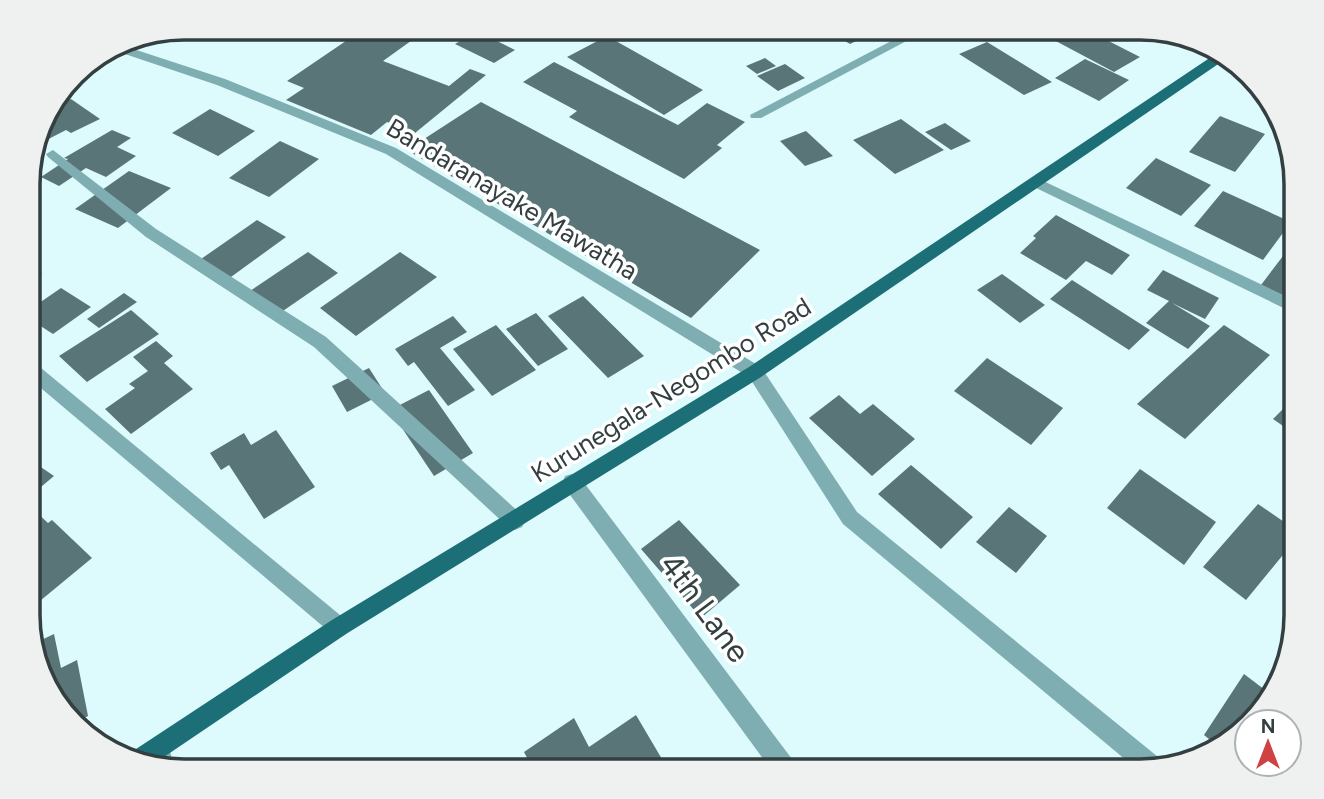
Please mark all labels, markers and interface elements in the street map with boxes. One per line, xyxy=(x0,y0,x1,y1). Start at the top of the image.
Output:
street label: Bandaranayake Mawatha xyxy=(381,111,643,287)
street label: Kurunegala-Negombo Road xyxy=(525,291,817,489)
street label: 4th Lane xyxy=(652,546,758,670)
north arrow xyxy=(1233,708,1303,778)
text: N xyxy=(1261,715,1275,738)

